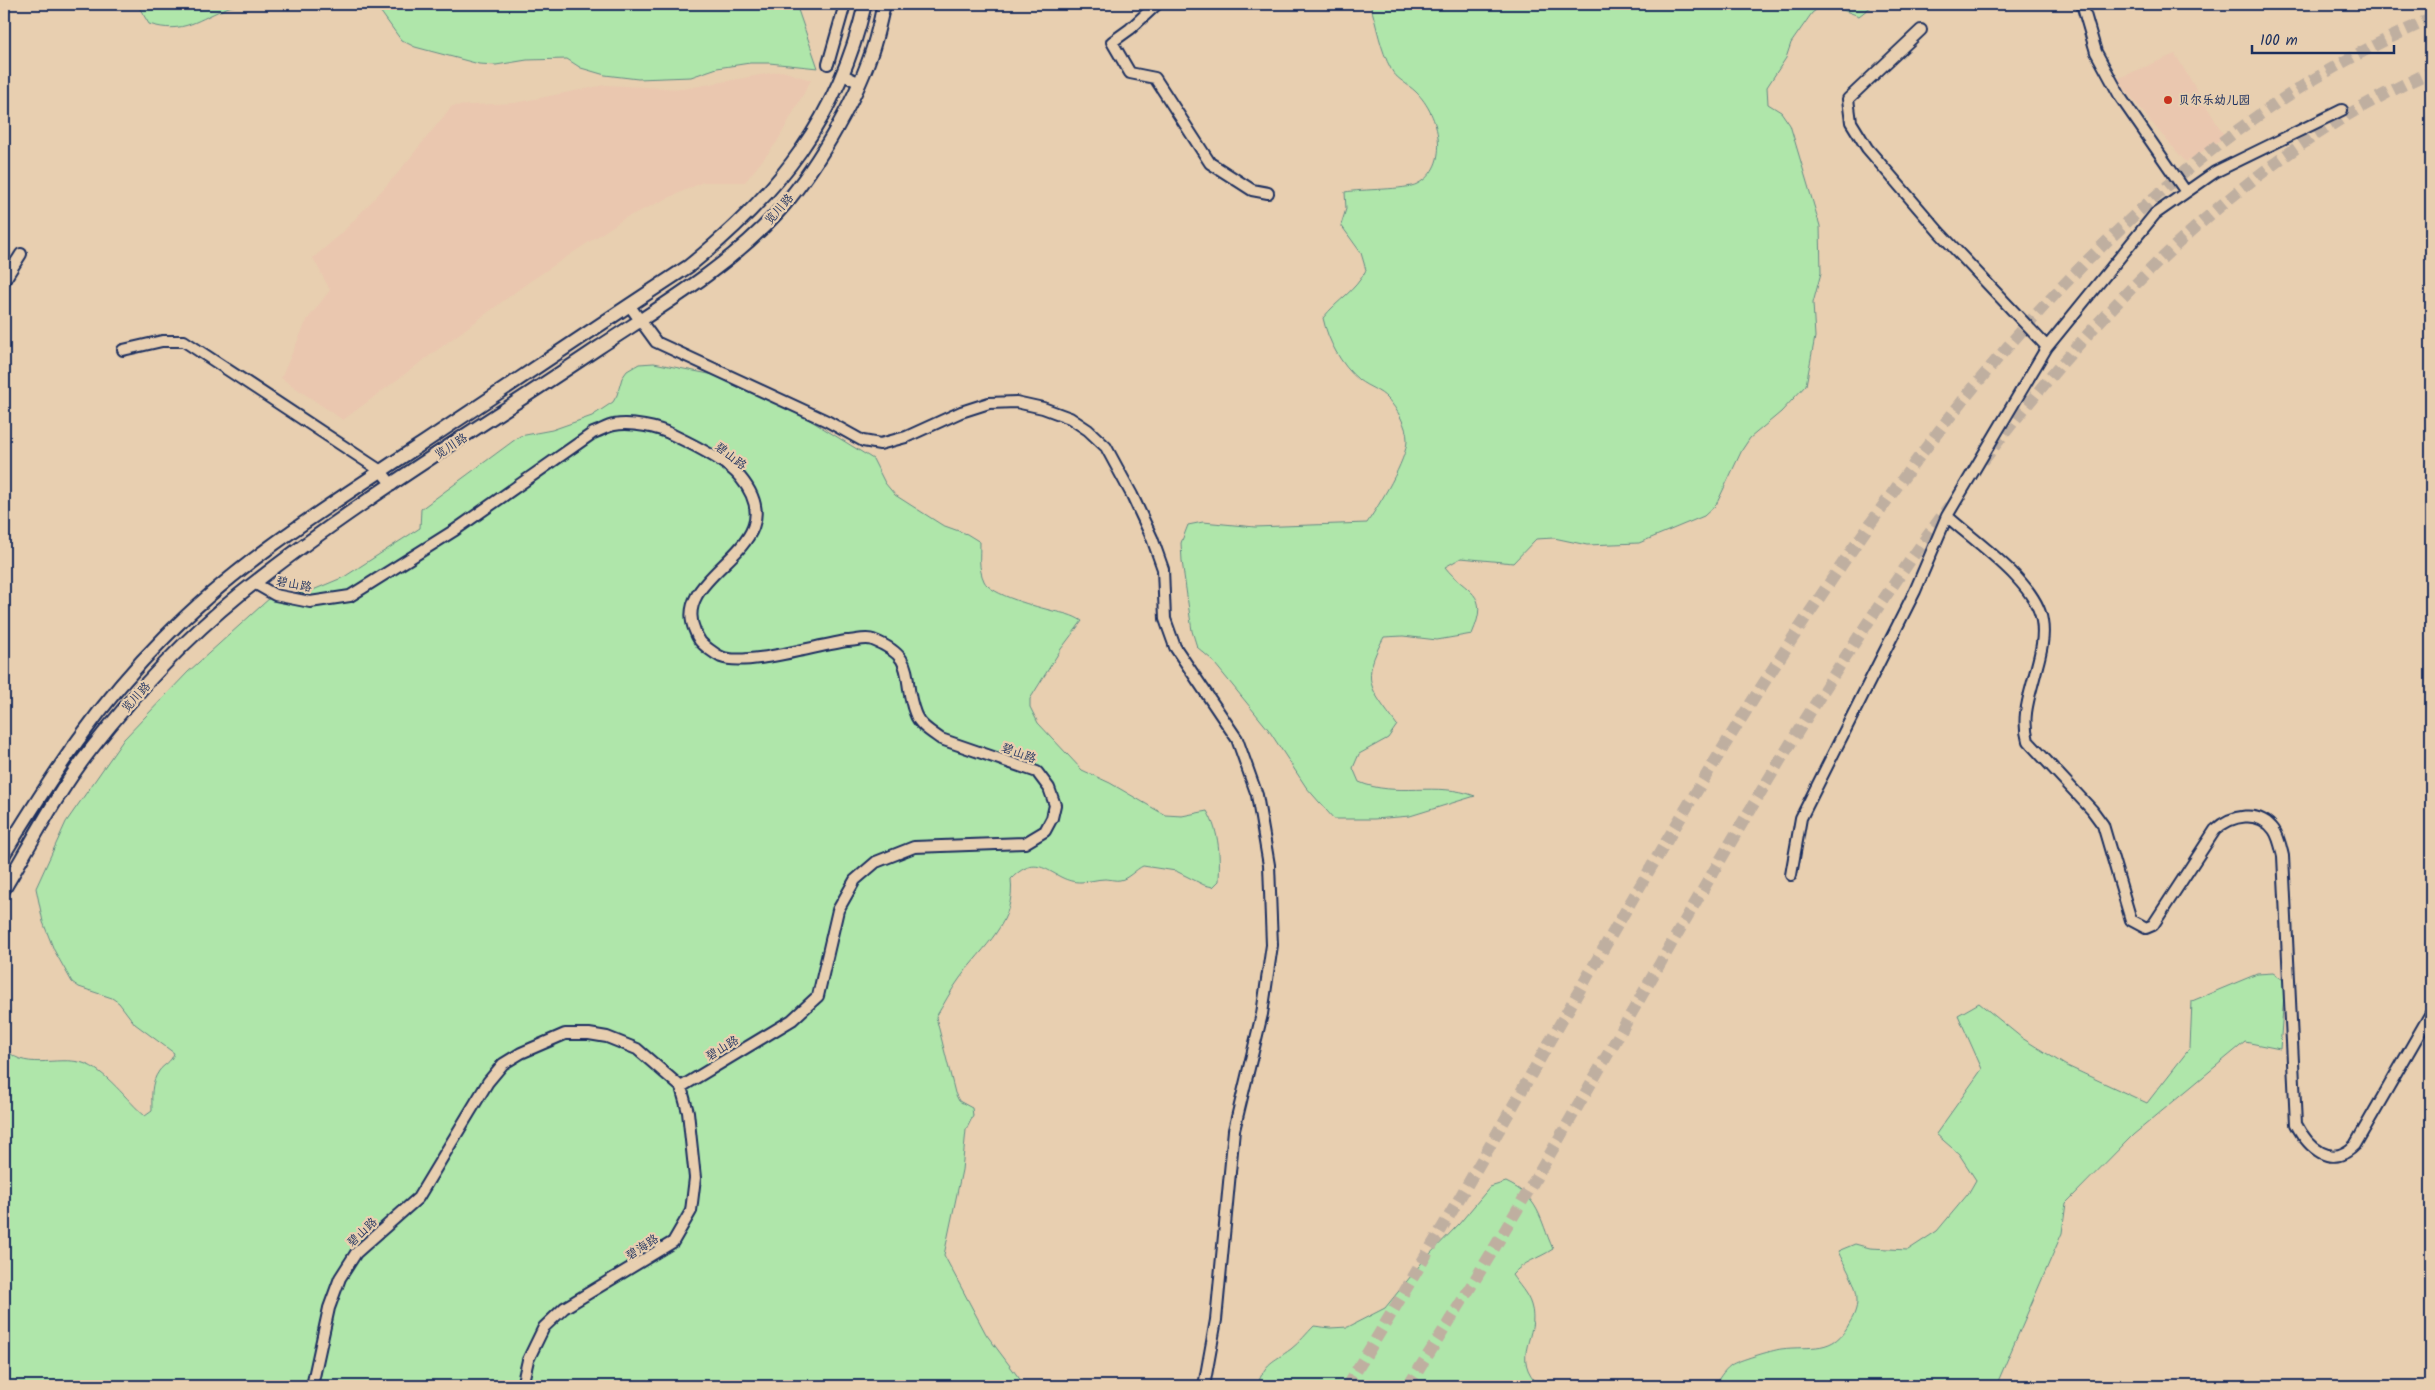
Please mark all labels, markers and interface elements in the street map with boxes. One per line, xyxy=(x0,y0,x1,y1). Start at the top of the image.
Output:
scale bar xyxy=(2252,22,2395,54)
text: 100 m xyxy=(2260,29,2298,53)
place label: 贝尔乐幼儿园 xyxy=(2178,91,2250,110)
marker: 贝尔乐幼儿园 xyxy=(2162,94,2174,106)
street label: 览川路 xyxy=(760,190,798,229)
street label: 览川路 xyxy=(431,429,472,464)
street label: 碧山路 xyxy=(711,438,751,475)
street label: 碧山路 xyxy=(274,572,313,597)
street label: 览川路 xyxy=(117,678,155,717)
street label: 碧山路 xyxy=(999,738,1039,769)
street label: 碧山路 xyxy=(702,1031,743,1066)
street label: 碧山路 xyxy=(343,1213,382,1252)
street label: 碧海路 xyxy=(622,1230,663,1265)

